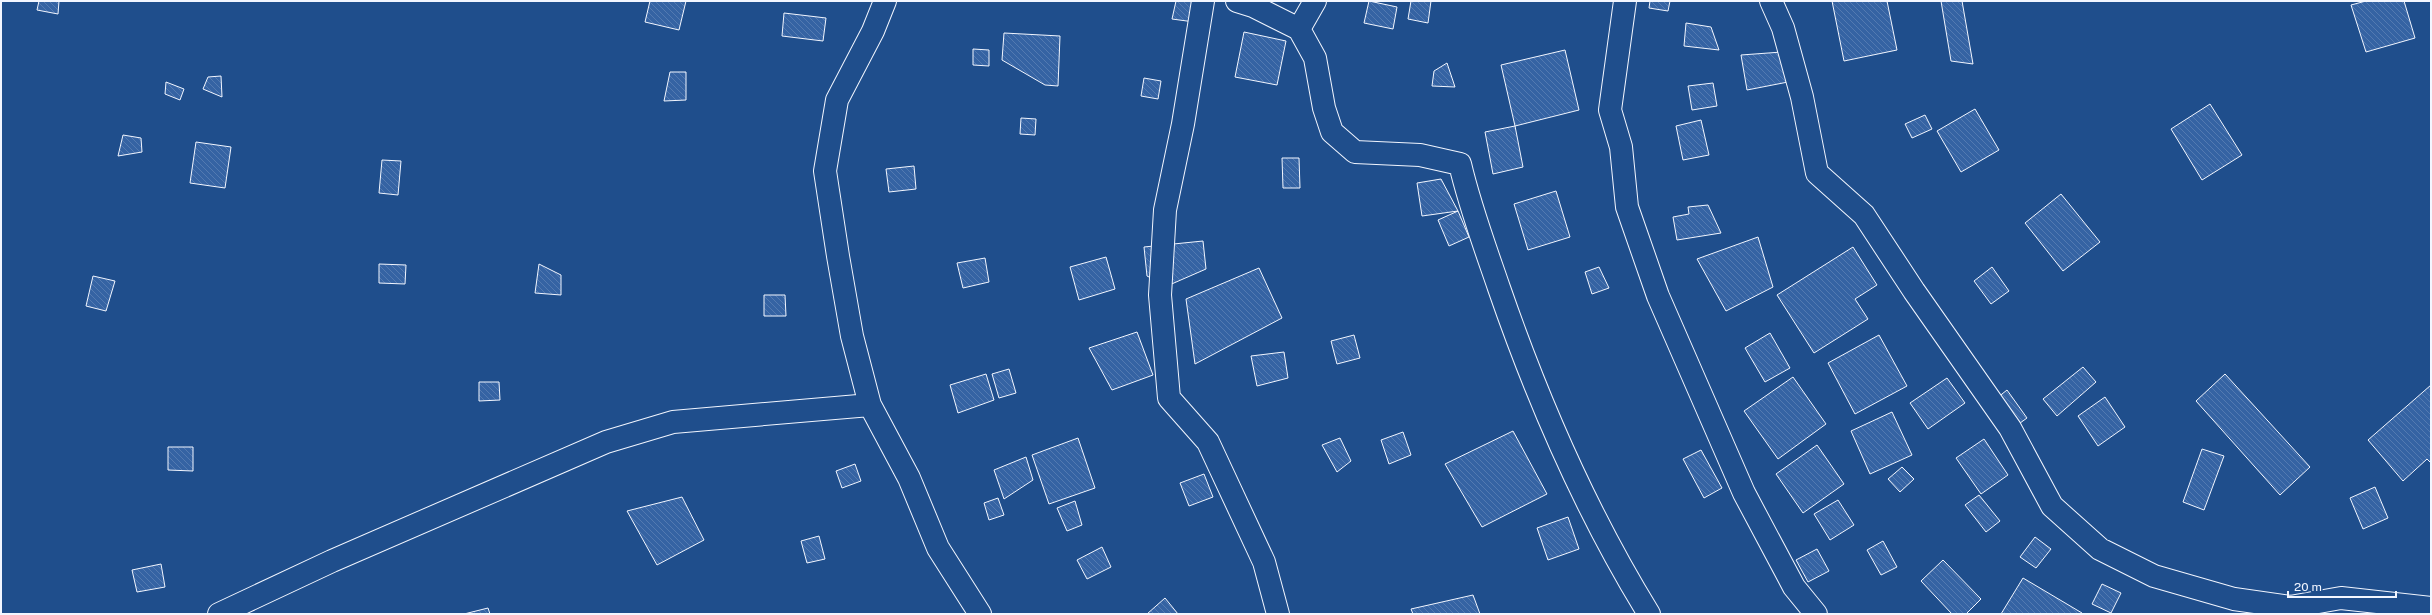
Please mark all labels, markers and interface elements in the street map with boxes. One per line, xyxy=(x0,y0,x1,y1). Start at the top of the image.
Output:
scale bar xyxy=(2288,573,2396,599)
text: 20 m xyxy=(2294,580,2322,594)

